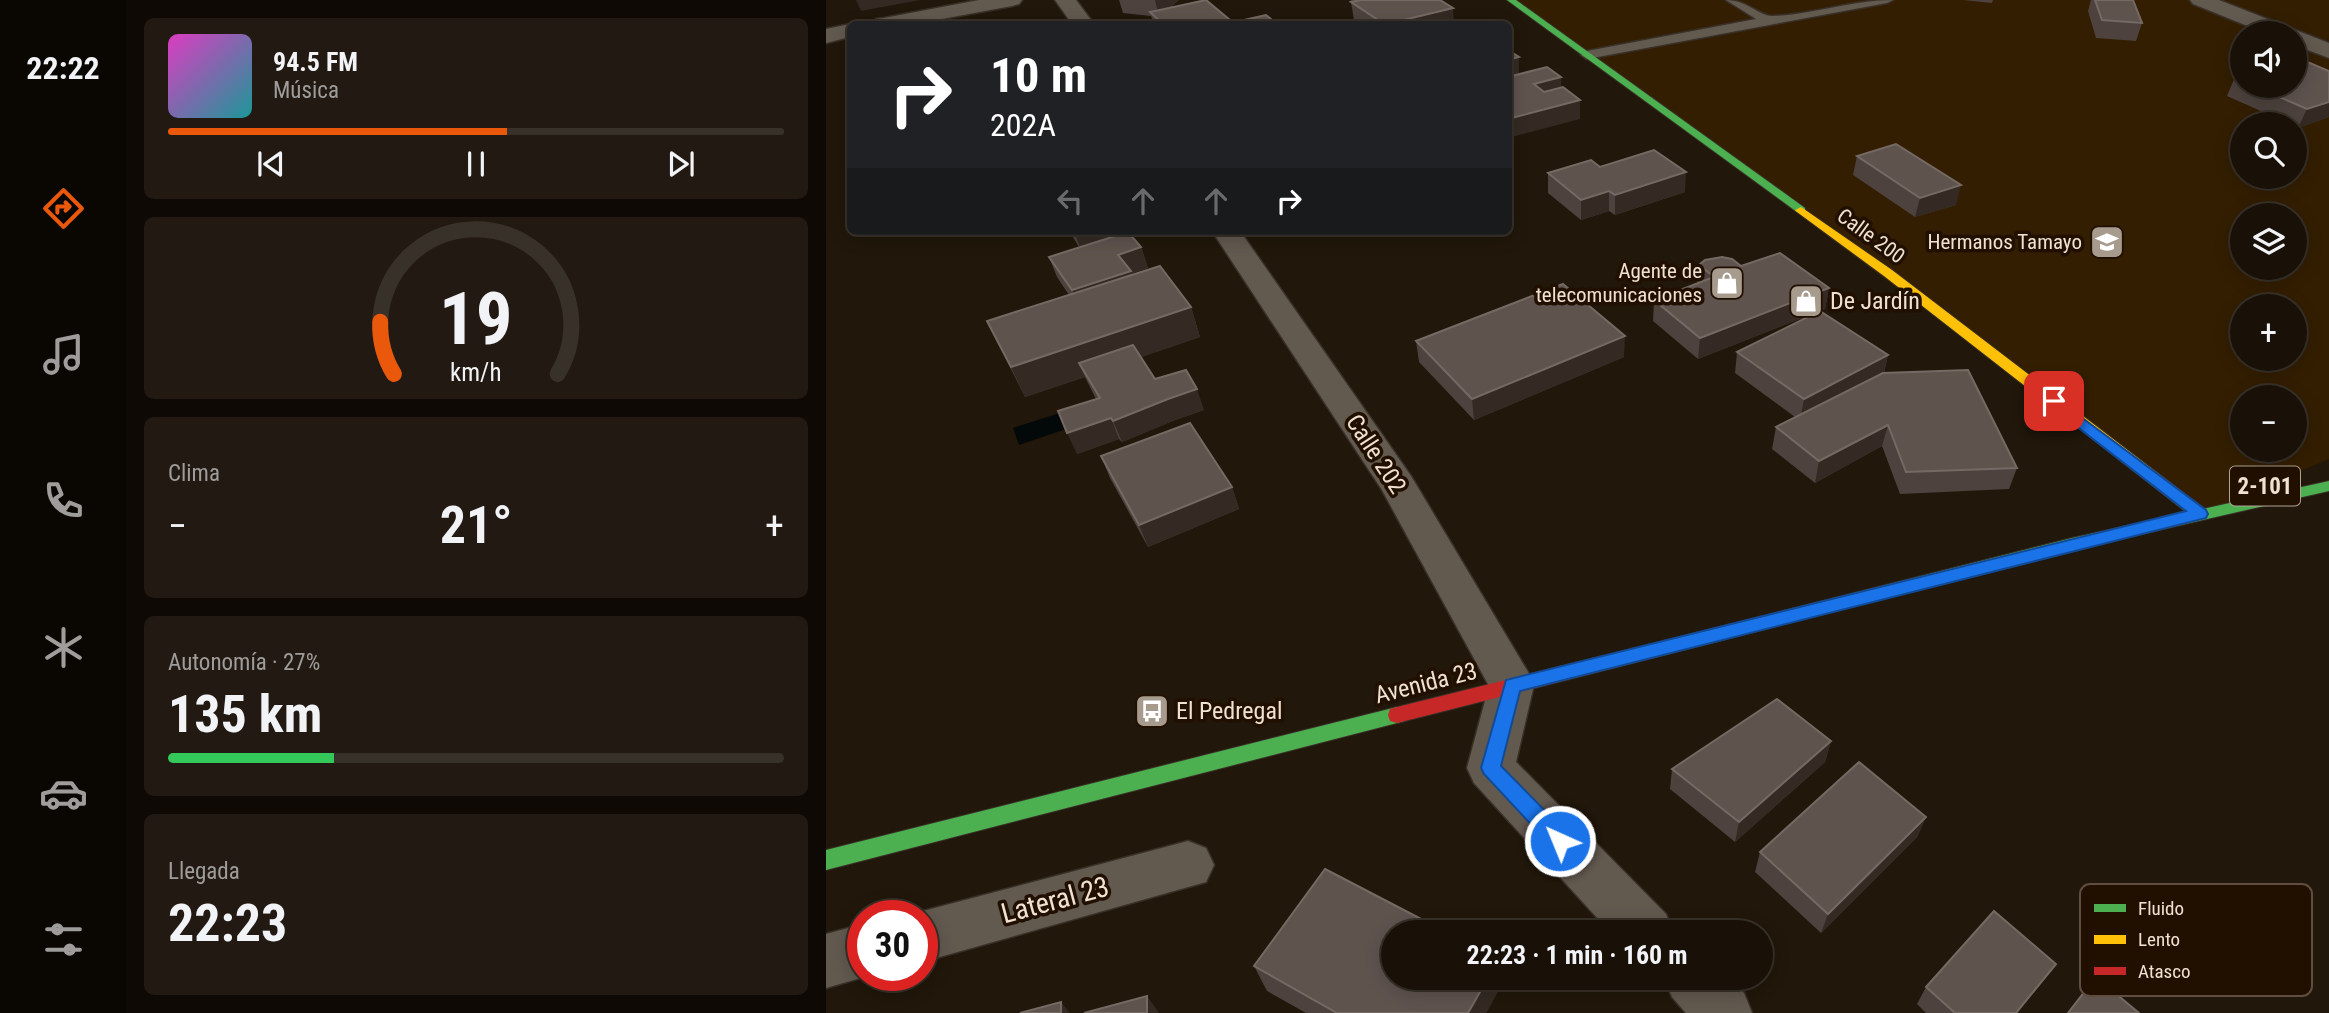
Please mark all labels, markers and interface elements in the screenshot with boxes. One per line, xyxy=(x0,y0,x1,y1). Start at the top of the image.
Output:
map controls xyxy=(2230,21,2307,462)
button: sound xyxy=(2230,21,2307,98)
text: 94.5 FM xyxy=(273,47,358,77)
text: 10 m xyxy=(990,47,1087,104)
text: 22:22 xyxy=(26,49,100,87)
icon: right xyxy=(875,49,966,140)
text: Música xyxy=(273,77,339,104)
text: 202A xyxy=(990,106,1056,144)
button: search xyxy=(2230,112,2307,189)
icon: previous xyxy=(252,145,290,183)
icon: pause xyxy=(457,145,495,183)
icon: next xyxy=(662,145,700,183)
icon: left xyxy=(1051,182,1089,220)
icon: ahead xyxy=(1124,182,1162,220)
icon: ahead xyxy=(1197,182,1235,220)
icon: right xyxy=(1270,182,1308,220)
icon: directions xyxy=(39,184,88,233)
button: layers xyxy=(2230,203,2307,280)
street label: Calle 200 xyxy=(1833,204,1909,268)
school or university icon: Hermanos Tamayo xyxy=(2088,223,2126,261)
place label: Hermanos Tamayo xyxy=(1927,230,2082,254)
place label: Agente de telecomunicaciones xyxy=(1536,259,1702,307)
shop icon: Agente de telecomunicaciones xyxy=(1708,264,1746,302)
text: 19 xyxy=(439,276,513,362)
shop icon: De Jardín xyxy=(1787,282,1825,320)
place label: De Jardín xyxy=(1830,287,1920,315)
button: + xyxy=(2230,294,2307,371)
icon: music xyxy=(39,330,88,379)
text: km/h xyxy=(450,358,502,387)
pin xyxy=(2024,371,2084,431)
icon: arrive xyxy=(2035,382,2073,420)
button: − xyxy=(2230,385,2307,462)
street label: Calle 202 xyxy=(1340,409,1412,499)
text: Clima xyxy=(168,460,220,487)
road number: 2-101 xyxy=(2230,466,2300,506)
icon: phone xyxy=(39,476,88,525)
text: 21° xyxy=(440,495,512,556)
text: − xyxy=(168,504,187,548)
text: + xyxy=(765,504,784,548)
icon: climate xyxy=(39,623,88,672)
text: Autonomía · 27% xyxy=(168,649,320,676)
street label: Avenida 23 xyxy=(1372,657,1480,709)
text: 135 km xyxy=(168,684,322,745)
bus stop icon: El Pedregal xyxy=(1133,692,1171,730)
place label: El Pedregal xyxy=(1176,697,1282,725)
icon: car xyxy=(39,769,88,818)
position arrow xyxy=(1523,804,1597,878)
text: Llegada xyxy=(168,858,240,885)
street label: Lateral 23 xyxy=(998,870,1112,930)
legend xyxy=(2080,884,2312,996)
text: 22:23 xyxy=(168,893,287,954)
text: Fluido xyxy=(2138,897,2184,920)
speed limit sign: 30 xyxy=(847,900,938,991)
icon: filters xyxy=(39,915,88,964)
text: Lento xyxy=(2138,928,2180,951)
text: 22:23 · 1 min · 160 m xyxy=(1467,940,1687,970)
text: Atasco xyxy=(2138,960,2191,983)

